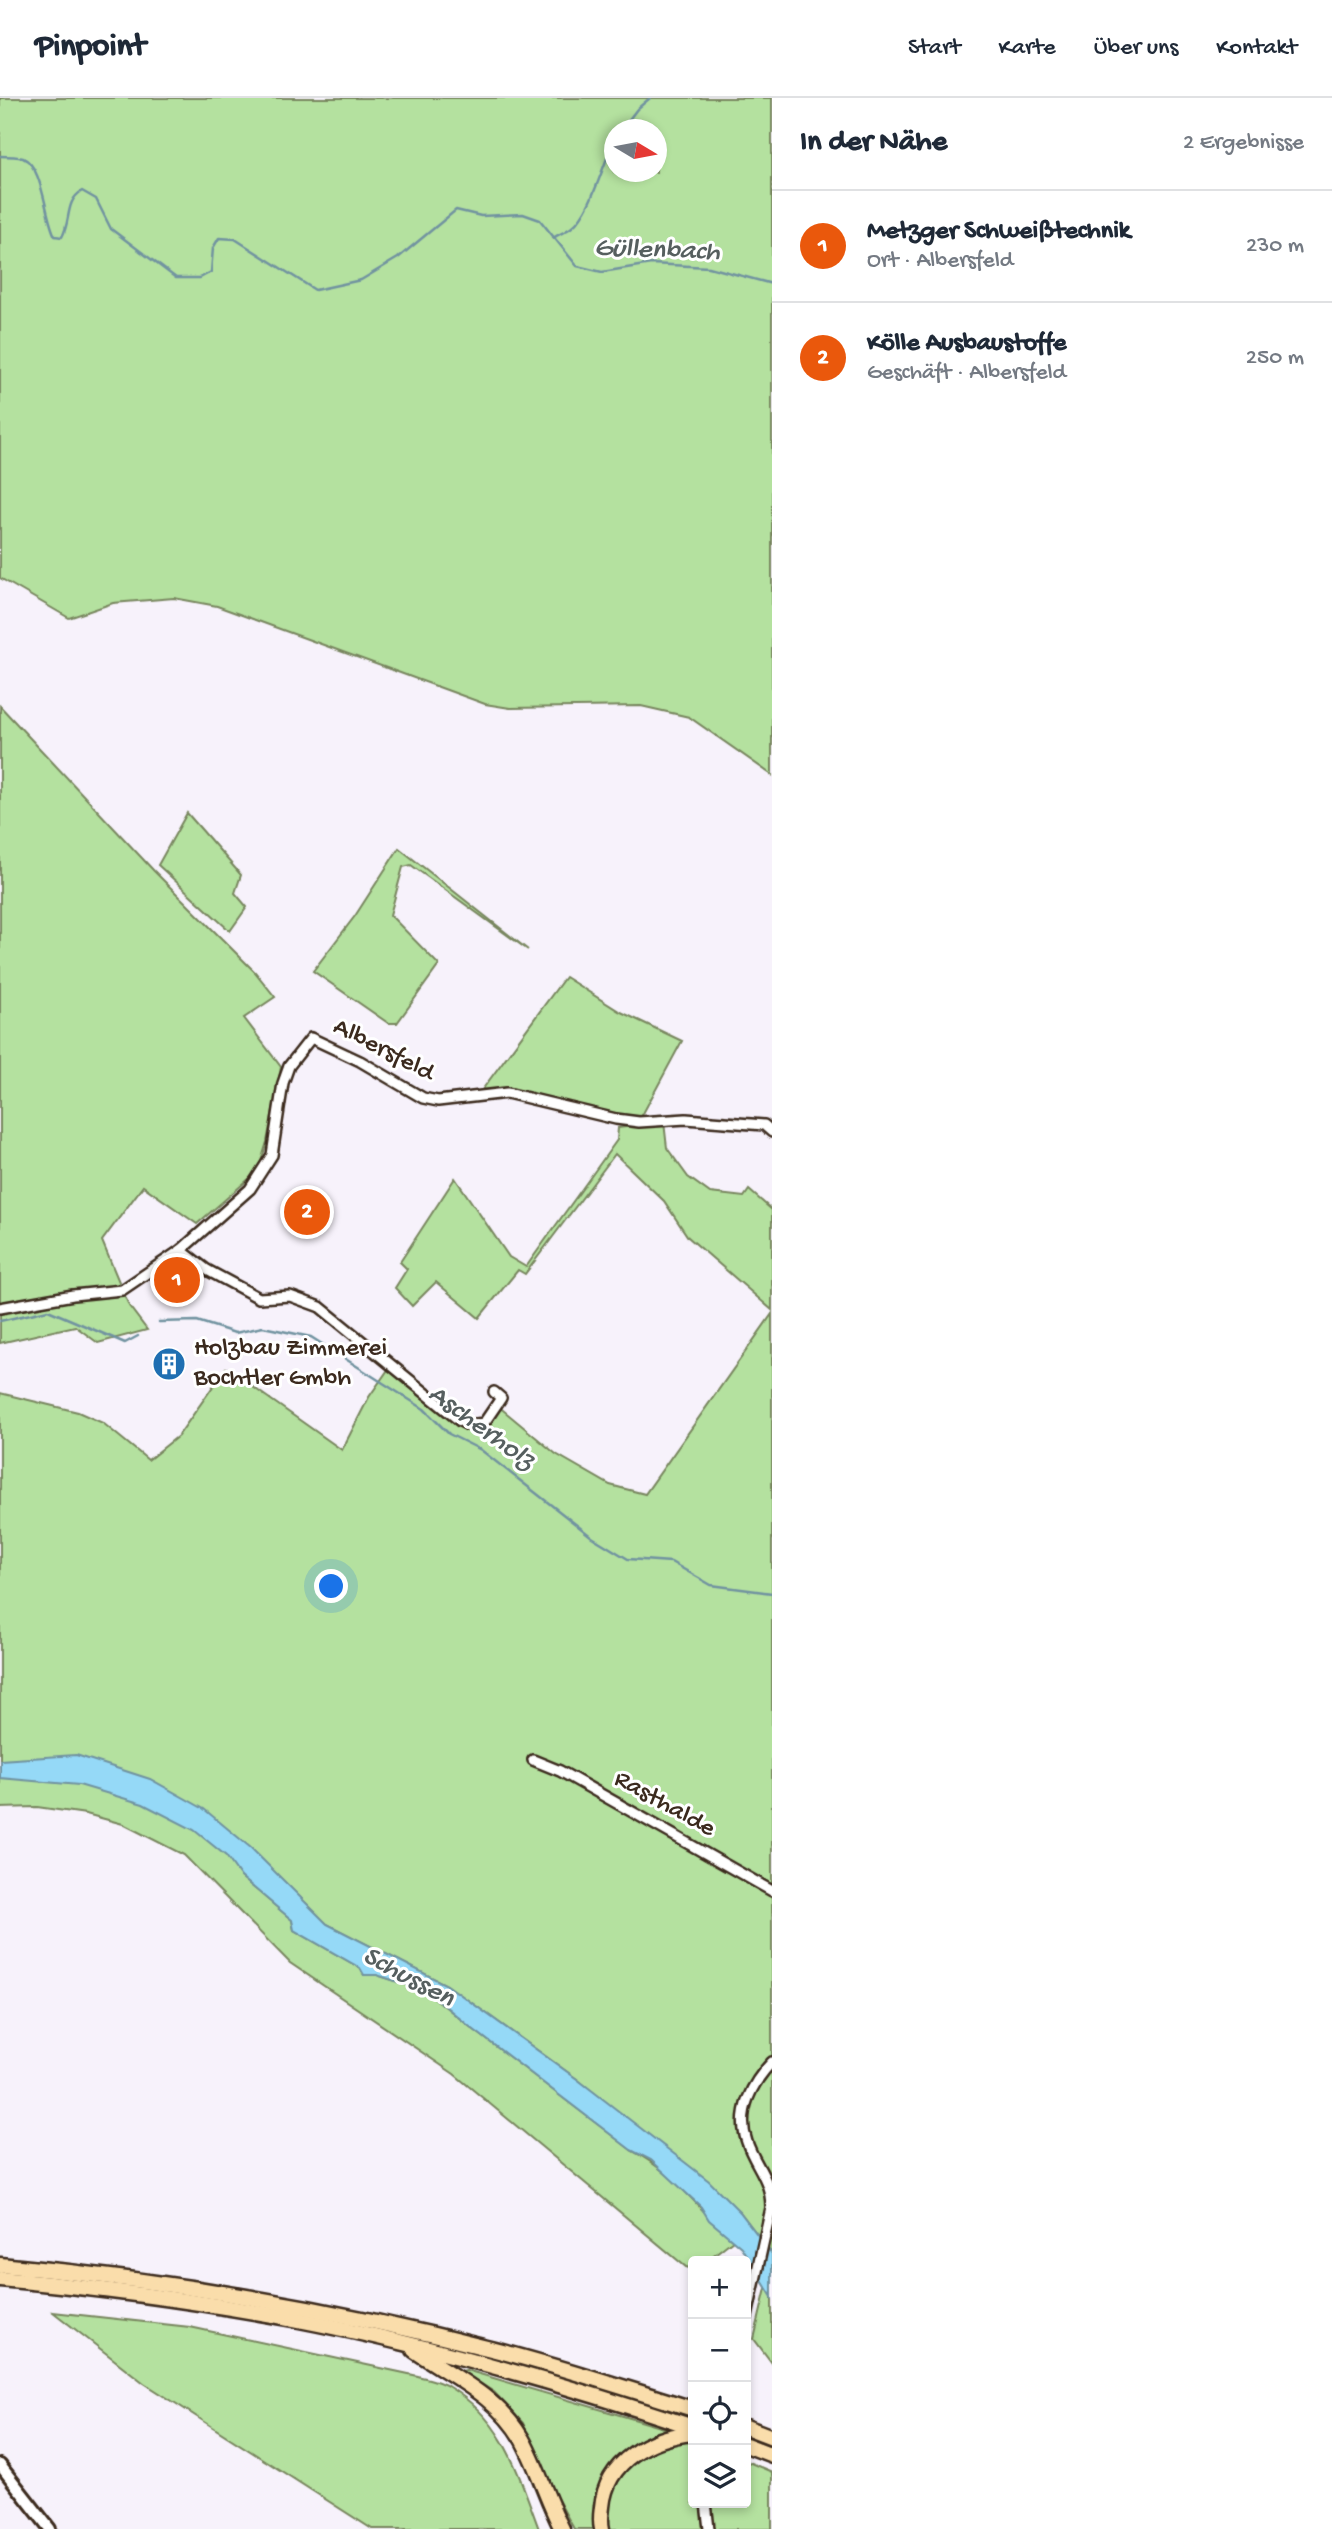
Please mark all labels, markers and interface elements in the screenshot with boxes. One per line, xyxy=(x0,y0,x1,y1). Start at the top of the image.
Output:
text: Pinpoint xyxy=(35,29,146,67)
text: Start xyxy=(908,34,960,63)
text: Karte xyxy=(998,34,1056,63)
text: Über uns xyxy=(1094,34,1178,63)
text: Kontakt xyxy=(1216,34,1297,63)
north arrow xyxy=(604,119,667,182)
text: In der Nähe xyxy=(800,126,947,161)
text: 2 Ergebnisse xyxy=(1183,130,1304,157)
text: Metzger Schweißtechnik xyxy=(867,217,1130,248)
water label: Güllenbach xyxy=(594,232,721,270)
text: 1 xyxy=(818,233,828,260)
text: 230 m xyxy=(1246,233,1304,260)
text: Ort · Albersfeld xyxy=(867,248,1013,275)
text: Kölle Ausbaustoffe xyxy=(867,329,1066,360)
text: 2 xyxy=(817,345,829,372)
text: 250 m xyxy=(1246,345,1304,372)
text: Geschäft · Albersfeld xyxy=(867,360,1066,387)
street label: Albersfeld xyxy=(327,1012,440,1090)
pin: 2 xyxy=(284,1186,330,1238)
pin: 1 xyxy=(154,1254,200,1306)
place label: Holzbau Zimmerei Bochtler Gmbh xyxy=(193,1334,387,1395)
building icon: Holzbau Zimmerei Bochtler Gmbh xyxy=(150,1345,188,1383)
water label: Ascherholz xyxy=(421,1378,542,1479)
your location xyxy=(314,1569,348,1603)
street label: Rasthalde xyxy=(608,1765,721,1846)
water label: Schussen xyxy=(357,1940,460,2016)
map controls xyxy=(688,2256,751,2508)
button: + xyxy=(688,2256,751,2319)
button: − xyxy=(688,2319,751,2382)
button: locate xyxy=(688,2382,751,2445)
button: layers xyxy=(688,2445,751,2508)

